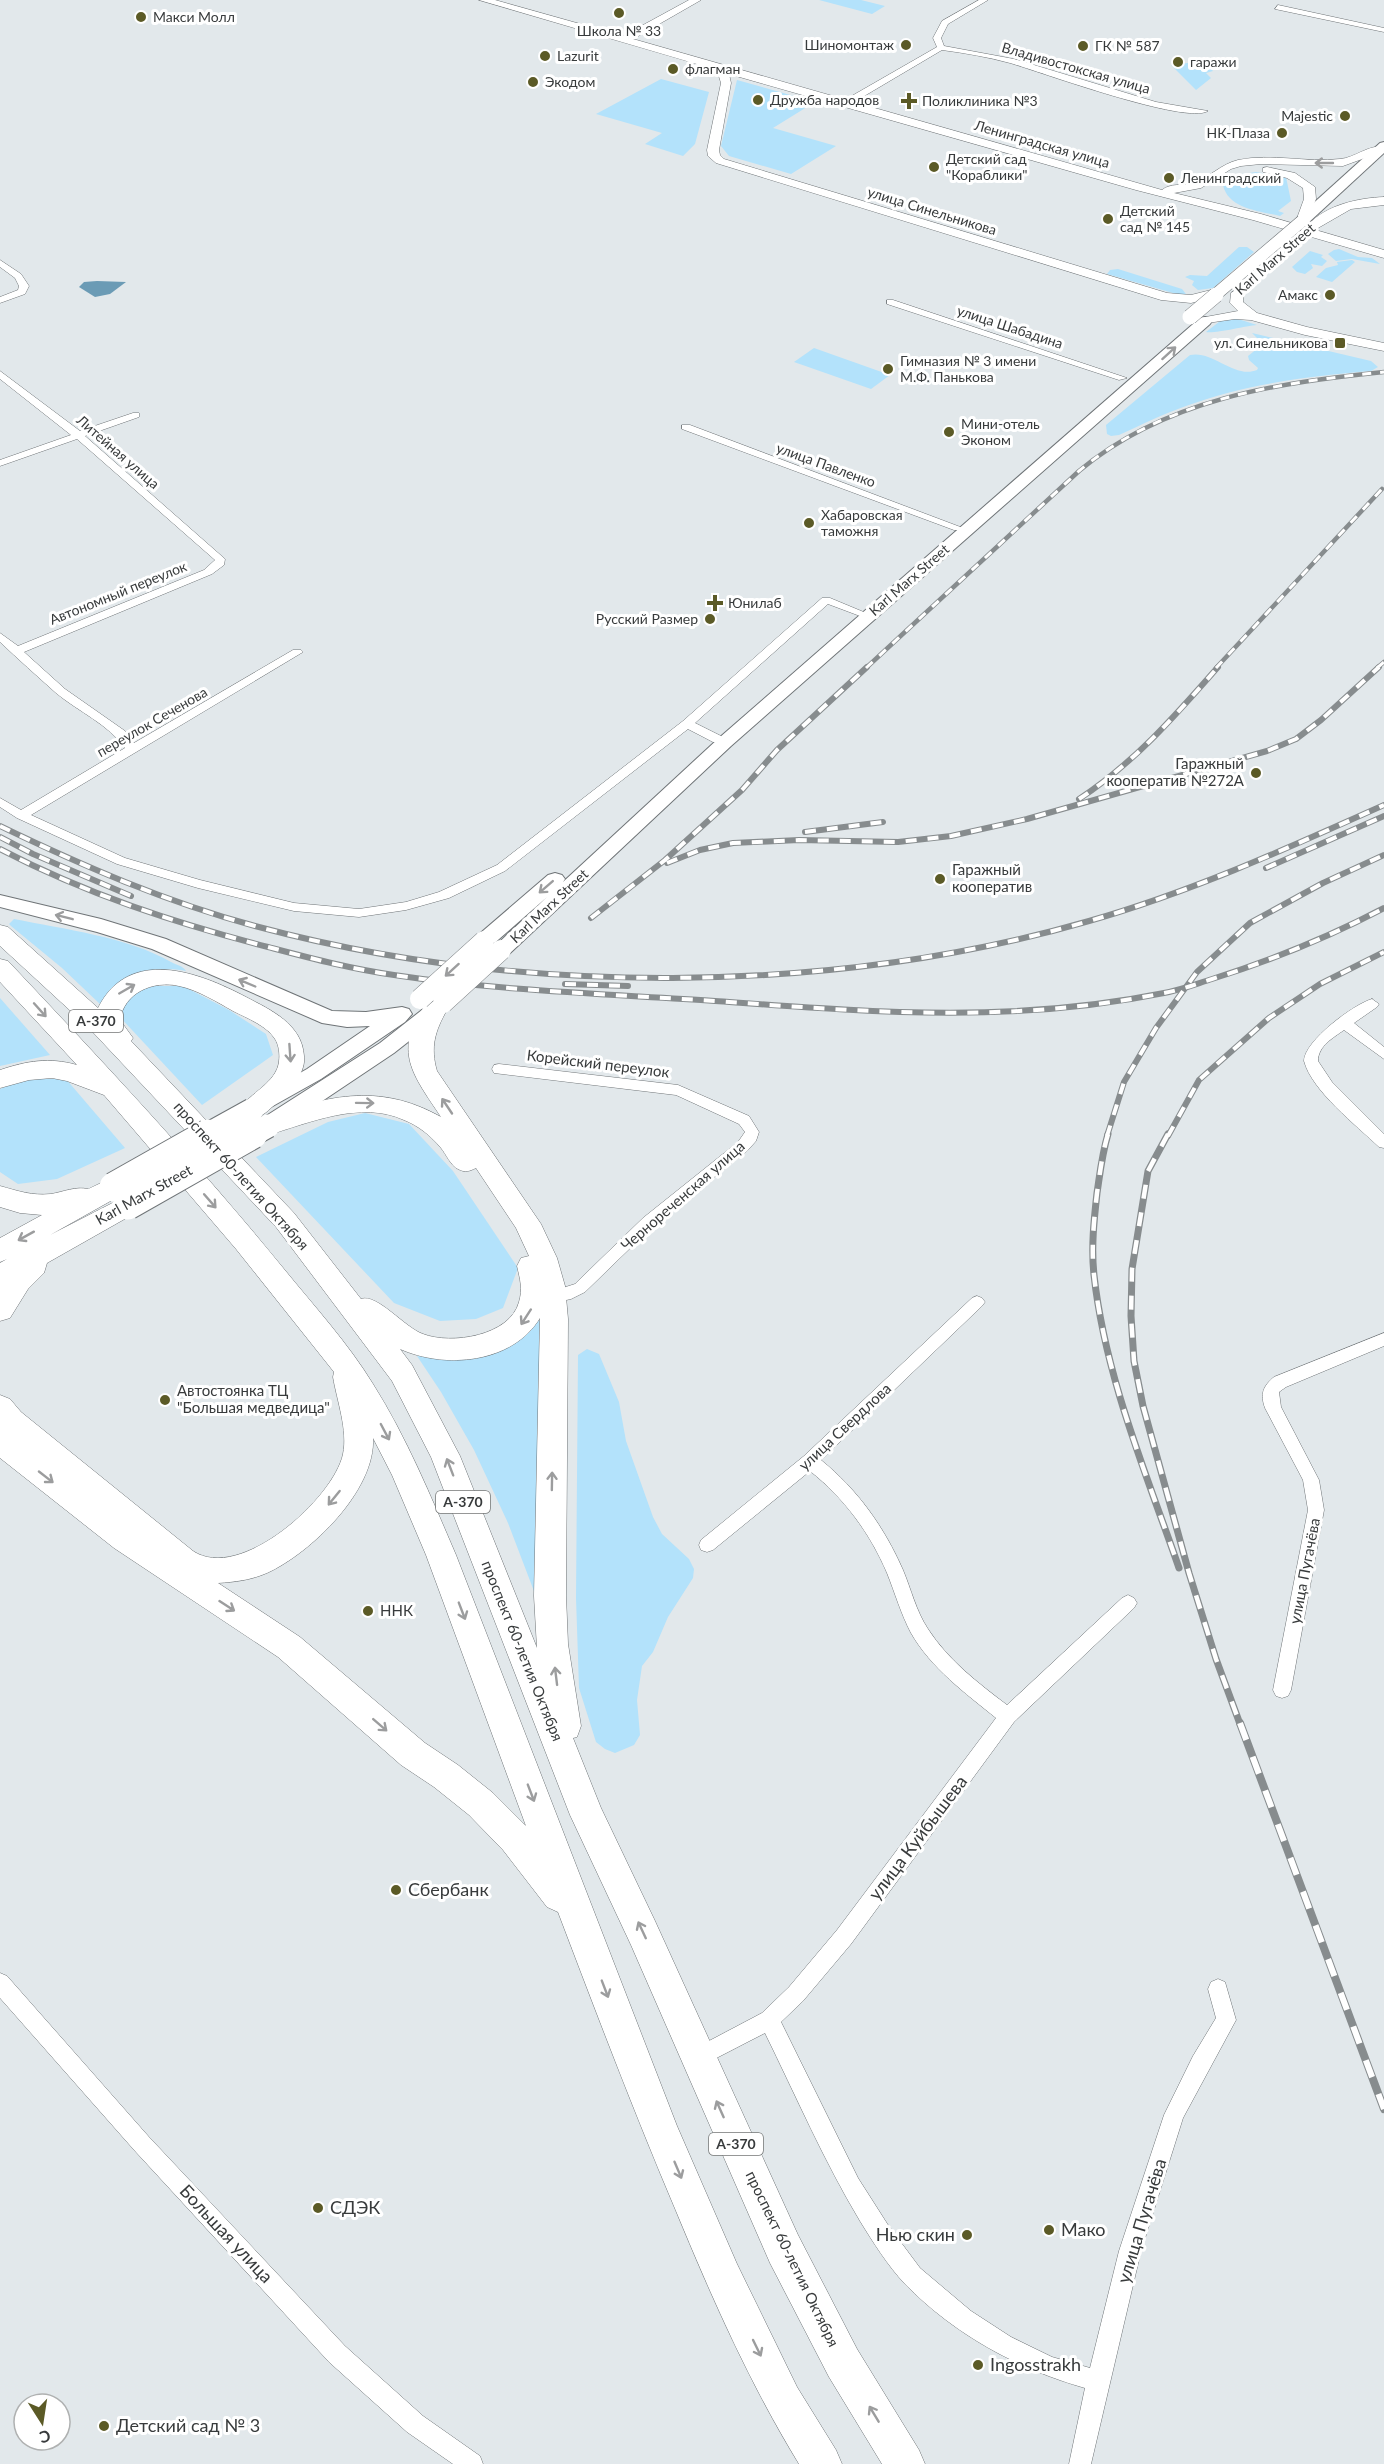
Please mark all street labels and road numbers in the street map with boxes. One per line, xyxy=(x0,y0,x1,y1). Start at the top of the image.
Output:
street label: Владивостокская улица xyxy=(1000,38,1152,97)
street label: Ленинградская улица xyxy=(972,116,1112,171)
street label: улица Синельникова xyxy=(866,183,999,238)
street label: Karl Marx Street xyxy=(1231,219,1318,298)
street label: улица Шабадина xyxy=(955,301,1065,352)
street label: Литейная улица xyxy=(73,410,163,492)
street label: улица Павленко xyxy=(774,439,878,490)
street label: Karl Marx Street xyxy=(865,540,952,619)
street label: Автономный переулок xyxy=(47,557,190,628)
street label: переулок Сеченова xyxy=(93,683,210,760)
street label: Karl Marx Street xyxy=(506,865,591,946)
road number: А-370 xyxy=(69,1010,123,1032)
street label: Корейский переулок xyxy=(526,1045,671,1081)
street label: проспект 60-летия Октября xyxy=(170,1098,313,1253)
street label: Чернореченская улица xyxy=(617,1137,748,1254)
street label: Karl Marx Street xyxy=(92,1160,195,1228)
street label: улица Свердлова xyxy=(794,1379,894,1474)
road number: А-370 xyxy=(436,1491,490,1513)
street label: улица Пугачёва xyxy=(1285,1516,1323,1625)
street label: проспект 60-летия Октября xyxy=(478,1558,567,1744)
street label: улица Куйбышева xyxy=(863,1771,971,1904)
road number: А-370 xyxy=(709,2133,763,2155)
street label: улица Пугачёва xyxy=(1112,2156,1170,2286)
street label: проспект 60-летия Октября xyxy=(742,2168,843,2349)
street label: Большая улица xyxy=(176,2180,278,2287)

